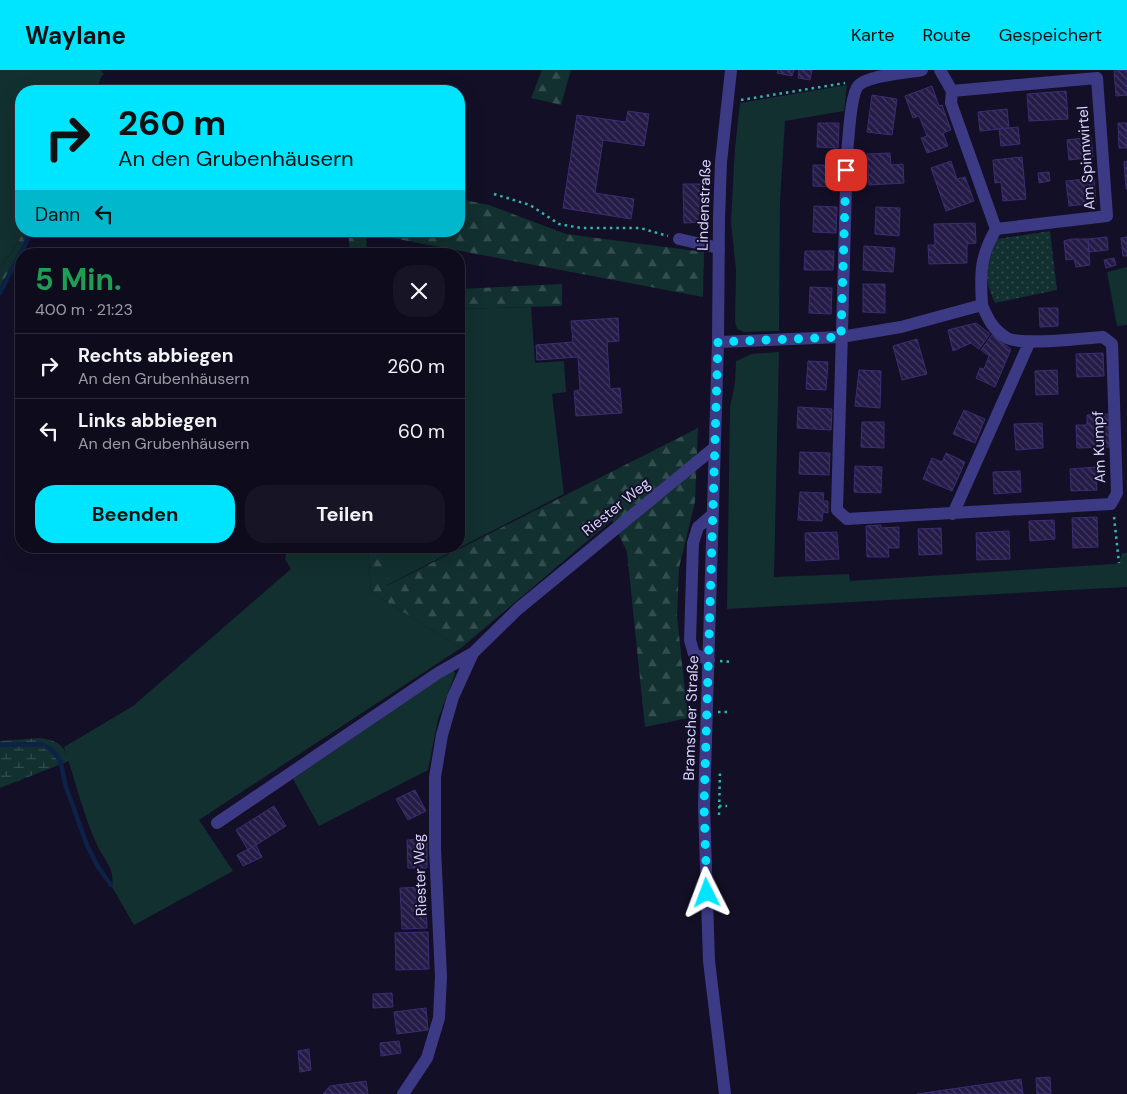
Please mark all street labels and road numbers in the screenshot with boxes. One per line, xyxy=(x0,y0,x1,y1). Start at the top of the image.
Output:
street label: Am Spinnwirtel xyxy=(1072,105,1100,211)
street label: Lindenstraße xyxy=(692,159,716,251)
street label: Am Kumpf xyxy=(1088,411,1110,483)
street label: Riester Weg xyxy=(578,473,654,541)
street label: Bramscher Straße xyxy=(679,655,703,781)
street label: Riester Weg xyxy=(409,833,431,917)

